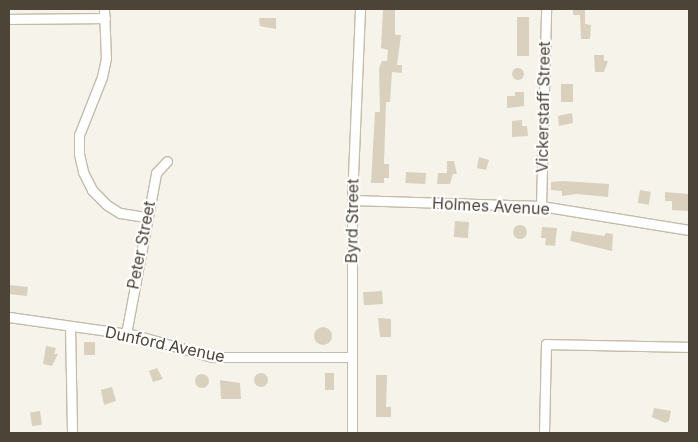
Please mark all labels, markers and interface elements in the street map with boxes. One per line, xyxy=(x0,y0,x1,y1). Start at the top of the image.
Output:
street label: Vickerstaff Street xyxy=(532,41,554,173)
street label: Byrd Street xyxy=(342,179,362,263)
street label: Holmes Avenue xyxy=(432,193,550,219)
street label: Peter Street xyxy=(123,199,159,291)
street label: Dunford Avenue xyxy=(103,322,227,366)

